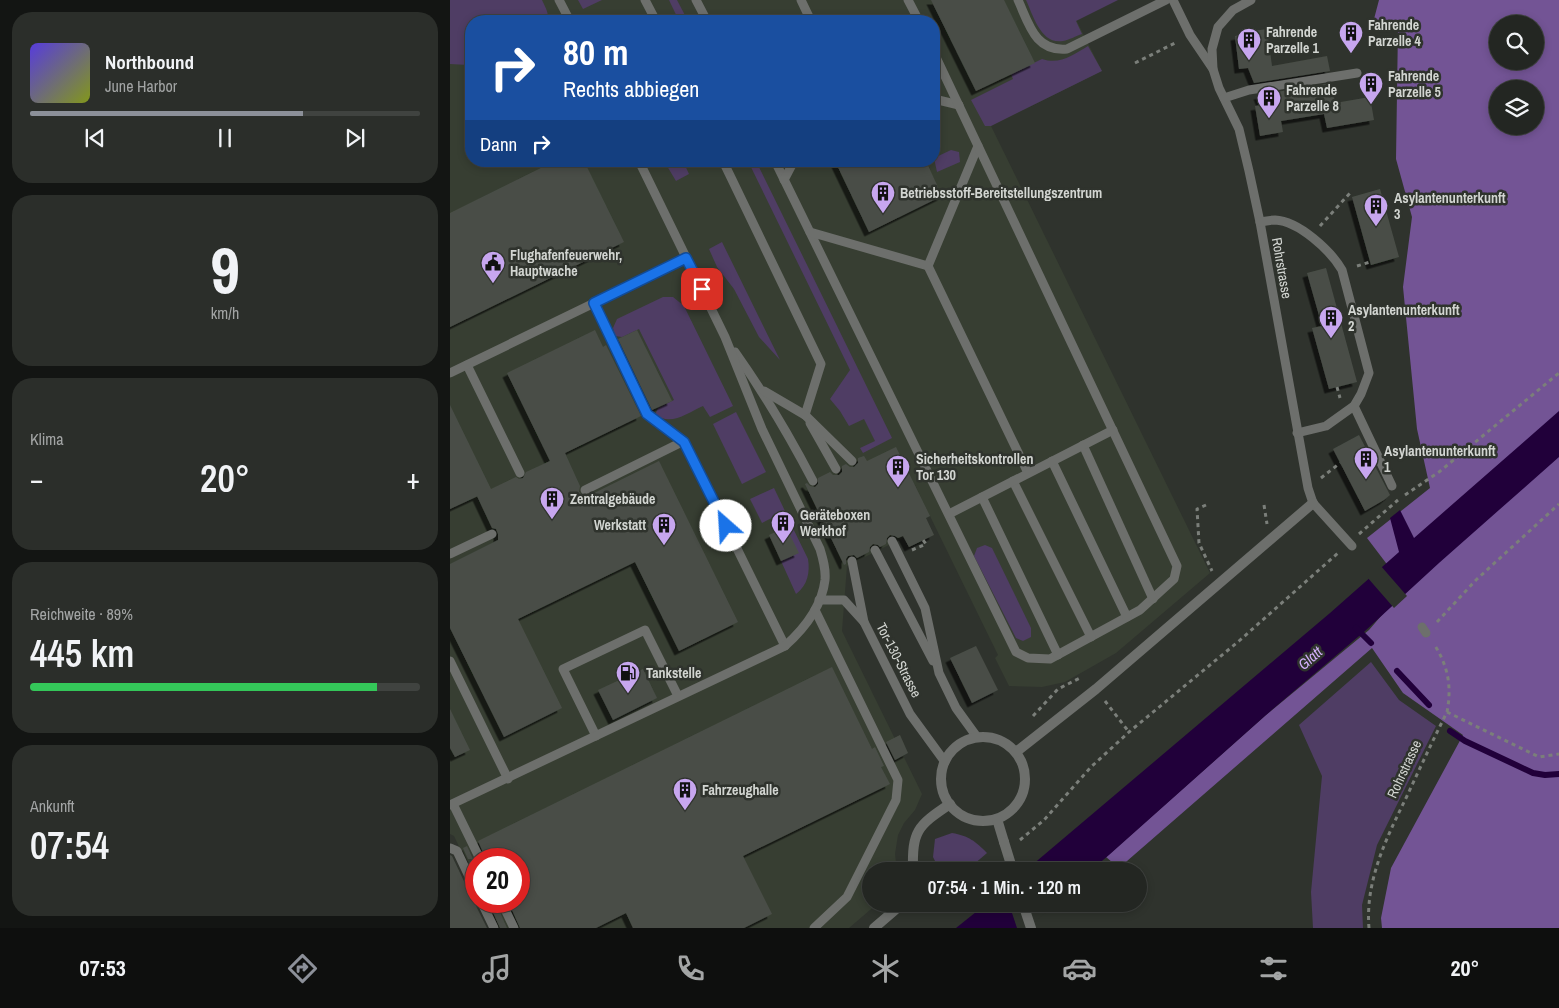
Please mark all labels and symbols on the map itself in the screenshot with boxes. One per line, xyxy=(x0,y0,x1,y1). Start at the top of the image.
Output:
place label: Fahrende Parzelle 4 xyxy=(1368,16,1422,50)
building icon: Fahrende Parzelle 4 xyxy=(1338,20,1364,54)
place label: Fahrende Parzelle 1 xyxy=(1266,23,1320,57)
building icon: Fahrende Parzelle 1 xyxy=(1236,27,1262,61)
place label: Fahrende Parzelle 5 xyxy=(1388,67,1442,101)
building icon: Fahrende Parzelle 5 xyxy=(1358,71,1384,105)
place label: Fahrende Parzelle 8 xyxy=(1286,81,1339,115)
building icon: Fahrende Parzelle 8 xyxy=(1256,85,1282,119)
building icon: Betriebsstoff-Bereitstellungszentrum xyxy=(870,180,896,214)
place label: Betriebsstoff-Bereitstellungszentrum xyxy=(900,184,1102,202)
place label: Asylantenunterkunft 3 xyxy=(1394,189,1506,223)
building icon: Asylantenunterkunft 3 xyxy=(1363,193,1389,227)
street label: Rohrstrasse xyxy=(1268,236,1296,300)
place label: Flughafenfeuerwehr, Hauptwache xyxy=(510,246,622,280)
public building icon: Flughafenfeuerwehr, Hauptwache xyxy=(480,250,506,284)
pin xyxy=(681,268,723,310)
place label: Asylantenunterkunft 2 xyxy=(1348,301,1460,335)
building icon: Asylantenunterkunft 2 xyxy=(1318,305,1344,339)
place label: Asylantenunterkunft 1 xyxy=(1384,442,1496,476)
building icon: Asylantenunterkunft 1 xyxy=(1353,446,1379,480)
place label: Sicherheitskontrollen Tor 130 xyxy=(916,450,1033,484)
building icon: Sicherheitskontrollen Tor 130 xyxy=(885,454,911,488)
building icon: Zentralgebäude xyxy=(539,486,565,520)
place label: Zentralgebäude xyxy=(570,490,655,508)
position arrow xyxy=(699,499,751,551)
place label: Geräteboxen Werkhof xyxy=(800,506,870,540)
building icon: Geräteboxen Werkhof xyxy=(770,510,796,544)
building icon: Werkstatt xyxy=(651,512,677,546)
place label: Werkstatt xyxy=(594,516,646,534)
street label: Tor-130-Strasse xyxy=(872,620,926,700)
water label: Glatt xyxy=(1293,641,1327,674)
fuel station icon: Tankstelle xyxy=(615,660,641,694)
place label: Tankstelle xyxy=(646,664,701,682)
street label: Rohrstrasse xyxy=(1383,737,1425,801)
building icon: Fahrzeughalle xyxy=(672,777,698,811)
place label: Fahrzeughalle xyxy=(702,781,779,799)
speed limit sign: 20 xyxy=(465,848,530,913)

